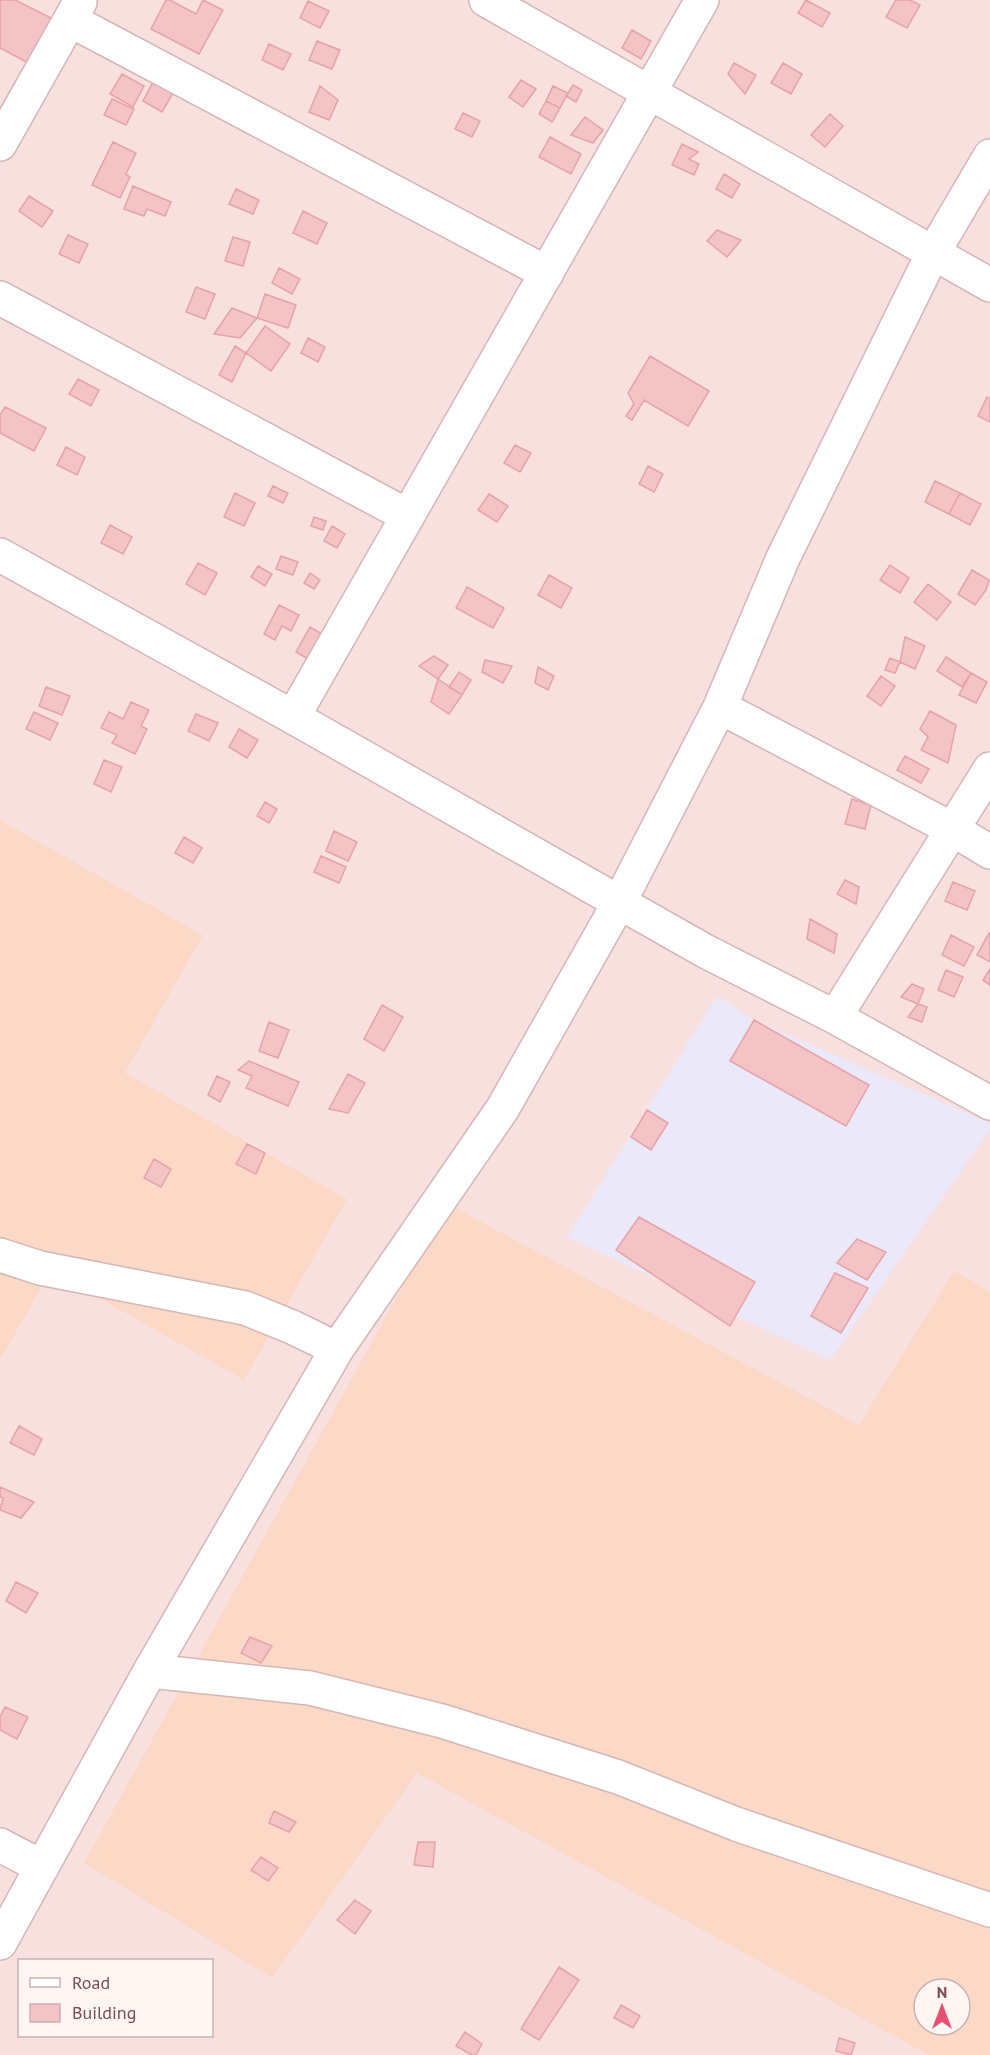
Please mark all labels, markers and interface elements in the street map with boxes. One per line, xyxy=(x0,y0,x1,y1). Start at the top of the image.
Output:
legend xyxy=(18,1959,213,2037)
text: Road xyxy=(72,1971,110,1994)
north arrow xyxy=(912,1977,972,2037)
text: N xyxy=(937,1982,947,2002)
text: Building xyxy=(72,2001,136,2024)

